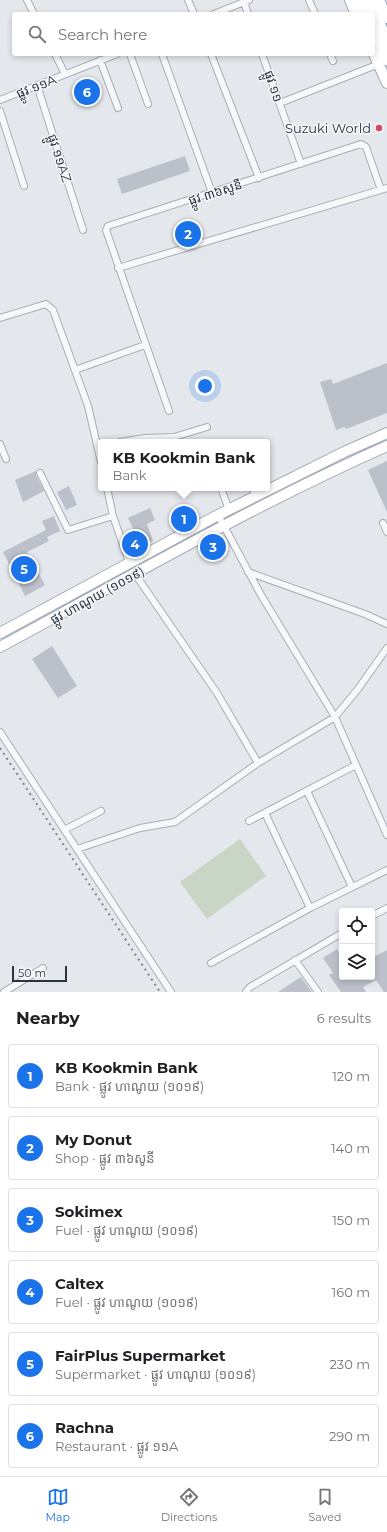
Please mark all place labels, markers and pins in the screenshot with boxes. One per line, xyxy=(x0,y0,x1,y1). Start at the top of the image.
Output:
pin: 6 xyxy=(74,77,100,107)
place label: Suzuki World xyxy=(285,120,371,136)
marker: Suzuki World xyxy=(374,123,384,133)
pin: 2 xyxy=(175,219,201,249)
pin: 1 xyxy=(171,504,197,534)
pin: 4 xyxy=(122,529,148,559)
pin: 3 xyxy=(200,532,226,562)
pin: 5 xyxy=(11,554,37,584)

